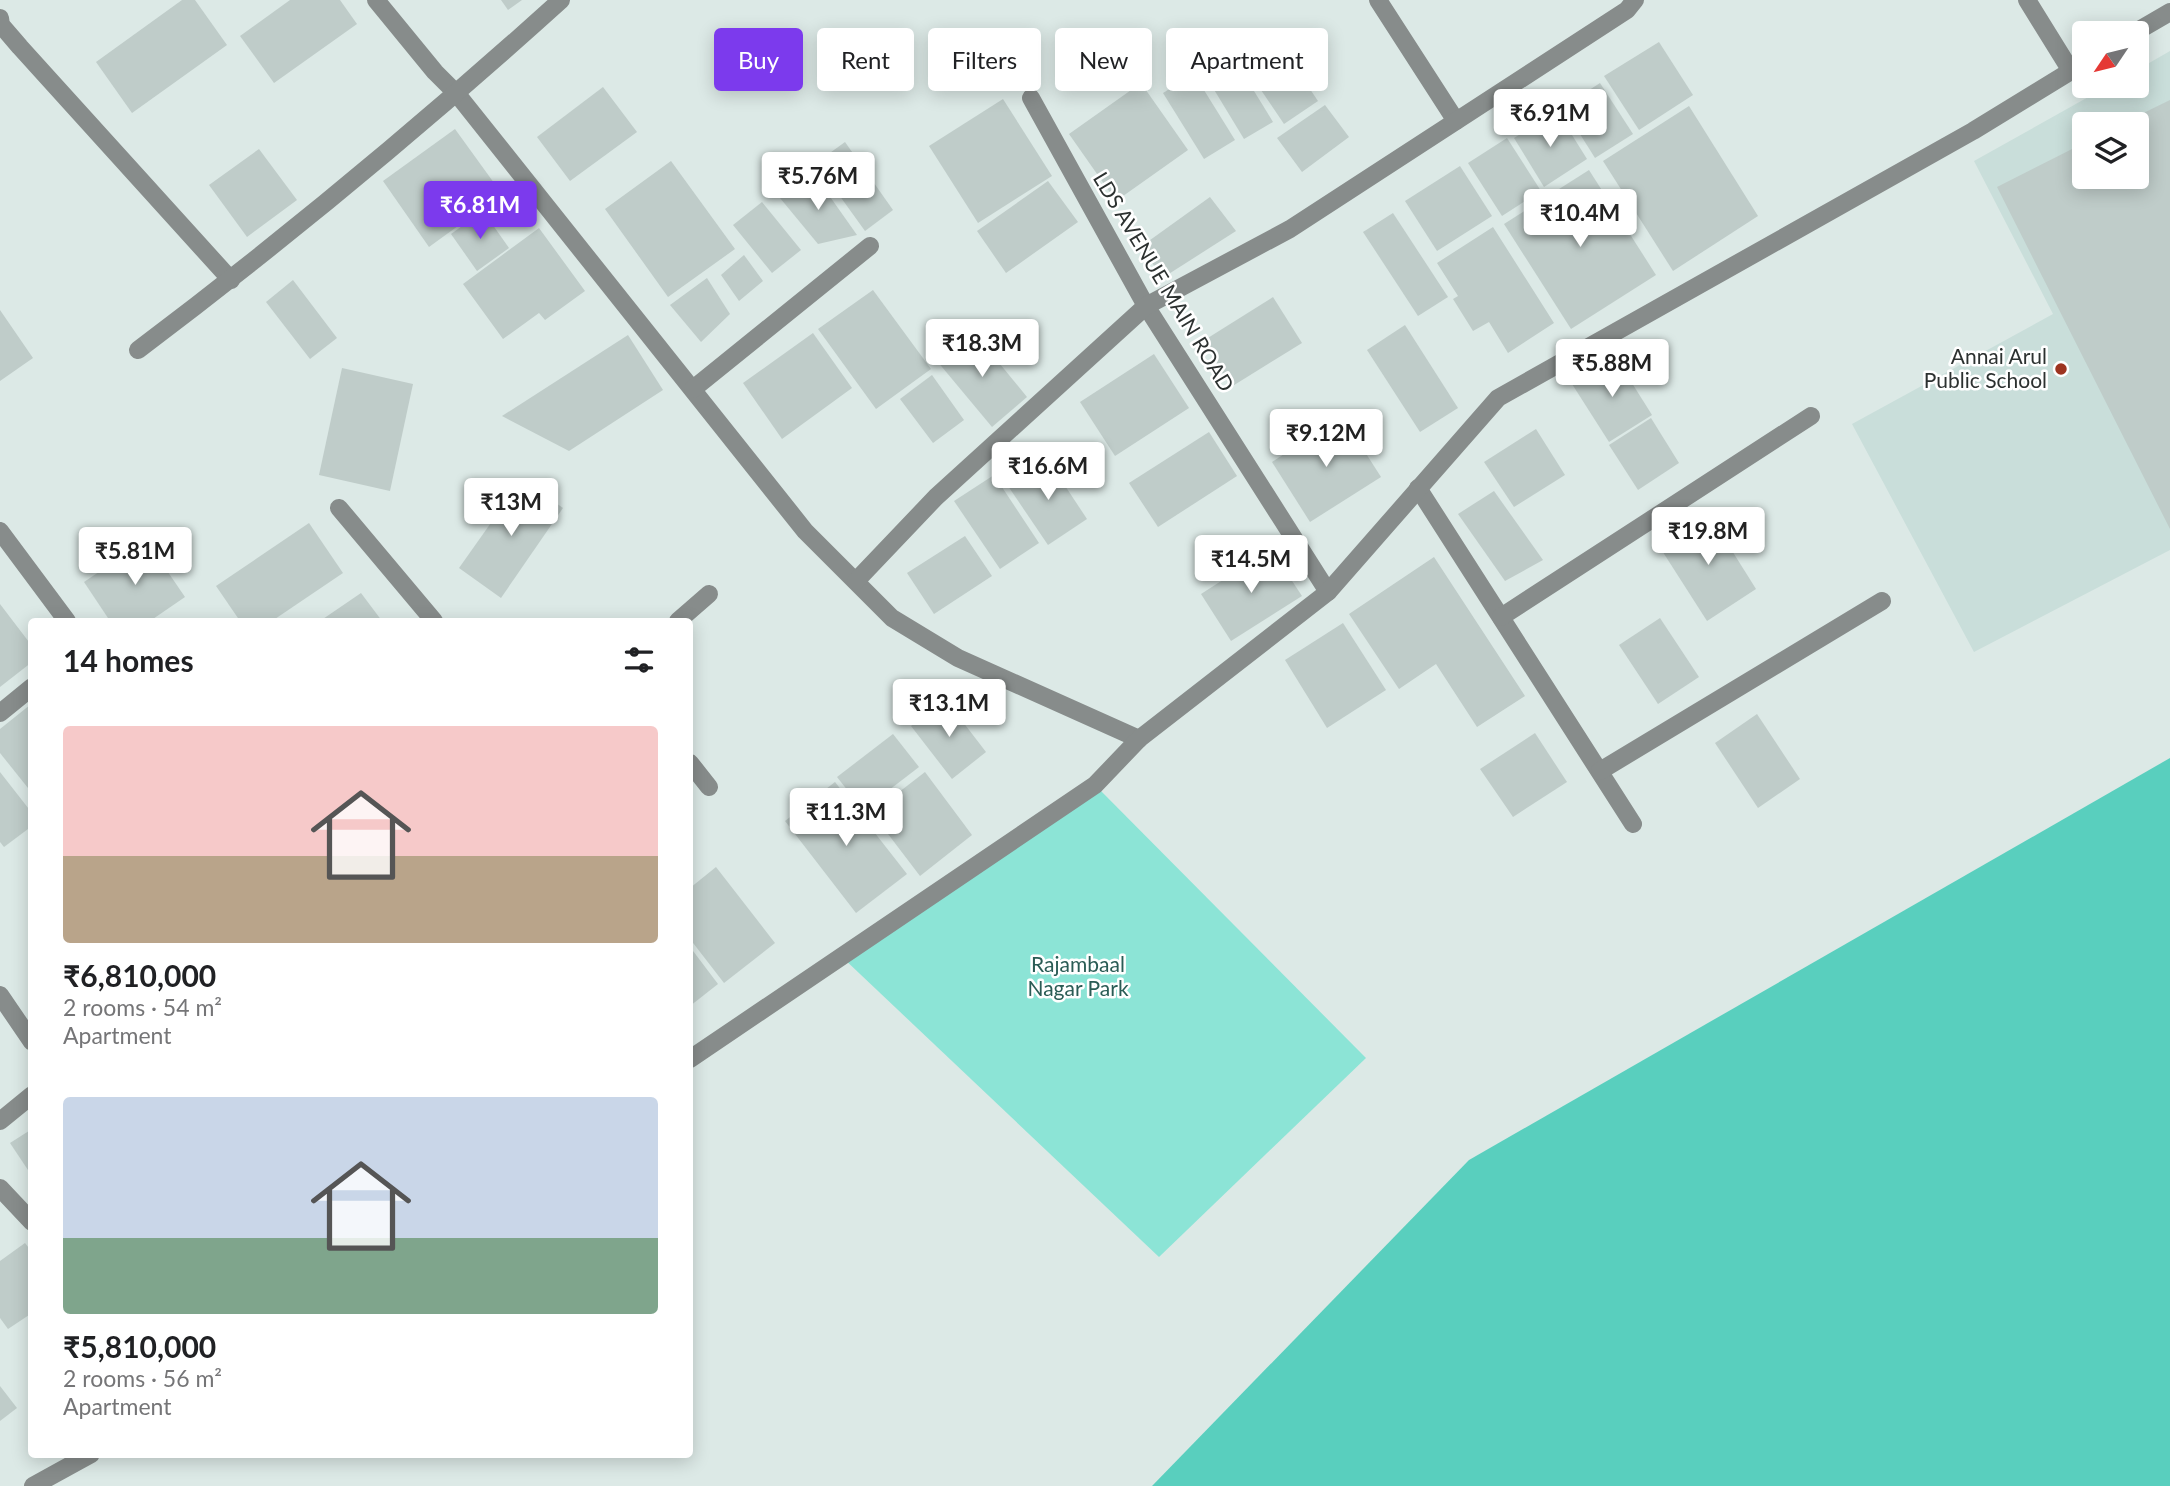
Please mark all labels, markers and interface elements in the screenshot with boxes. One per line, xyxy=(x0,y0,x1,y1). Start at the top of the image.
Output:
north arrow xyxy=(2072,21,2149,98)
map controls xyxy=(2072,21,2149,189)
chip: Buy xyxy=(714,28,803,91)
chip: Rent xyxy=(817,28,914,91)
chip: Filters xyxy=(928,28,1041,91)
chip: New xyxy=(1055,28,1152,91)
chip: Apartment xyxy=(1166,28,1328,91)
pin: ₹6.91M xyxy=(1493,90,1607,149)
text: ₹6.91M xyxy=(1510,98,1590,126)
button: layers xyxy=(2072,112,2149,189)
pin: ₹5.76M xyxy=(761,152,875,212)
text: ₹5.76M xyxy=(778,161,858,189)
street label: LDS AVENUE MAIN ROAD xyxy=(1089,167,1240,396)
pin: ₹6.81M xyxy=(423,182,537,241)
text: ₹6.81M xyxy=(440,190,520,218)
pin: ₹10.4M xyxy=(1523,190,1637,249)
text: ₹10.4M xyxy=(1540,198,1620,226)
pin: ₹18.3M xyxy=(925,320,1039,379)
text: ₹18.3M xyxy=(942,328,1022,356)
pin: ₹5.88M xyxy=(1555,340,1669,399)
place label: Annai Arul Public School xyxy=(1924,343,2047,392)
text: ₹5.88M xyxy=(1572,348,1652,376)
marker: Annai Arul Public School xyxy=(2053,361,2069,377)
pin: ₹9.12M xyxy=(1269,410,1383,469)
text: ₹9.12M xyxy=(1286,418,1366,446)
pin: ₹16.6M xyxy=(991,442,1105,502)
text: ₹16.6M xyxy=(1008,451,1088,479)
pin: ₹13M xyxy=(470,478,552,538)
text: ₹13M xyxy=(480,487,542,515)
pin: ₹19.8M xyxy=(1651,508,1765,567)
text: ₹19.8M xyxy=(1668,516,1748,544)
pin: ₹5.81M xyxy=(78,528,192,587)
text: ₹5.81M xyxy=(95,536,175,564)
pin: ₹14.5M xyxy=(1194,536,1308,595)
text: ₹14.5M xyxy=(1211,544,1291,572)
icon: filters xyxy=(620,641,658,679)
text: 14 homes xyxy=(63,642,194,678)
pin: ₹13.1M xyxy=(892,680,1006,739)
text: ₹13.1M xyxy=(909,688,989,716)
icon: home xyxy=(298,772,424,898)
pin: ₹11.3M xyxy=(789,788,903,848)
text: ₹11.3M xyxy=(806,797,886,825)
park label: Rajambaal Nagar Park xyxy=(1027,951,1129,1000)
text: ₹6,810,000 xyxy=(63,957,216,993)
text: 2 rooms · 54 m² xyxy=(63,993,222,1021)
text: Apartment xyxy=(63,1021,171,1049)
icon: home xyxy=(298,1143,424,1269)
text: ₹5,810,000 xyxy=(63,1328,216,1364)
text: 2 rooms · 56 m² xyxy=(63,1364,222,1392)
text: Apartment xyxy=(63,1392,171,1420)

